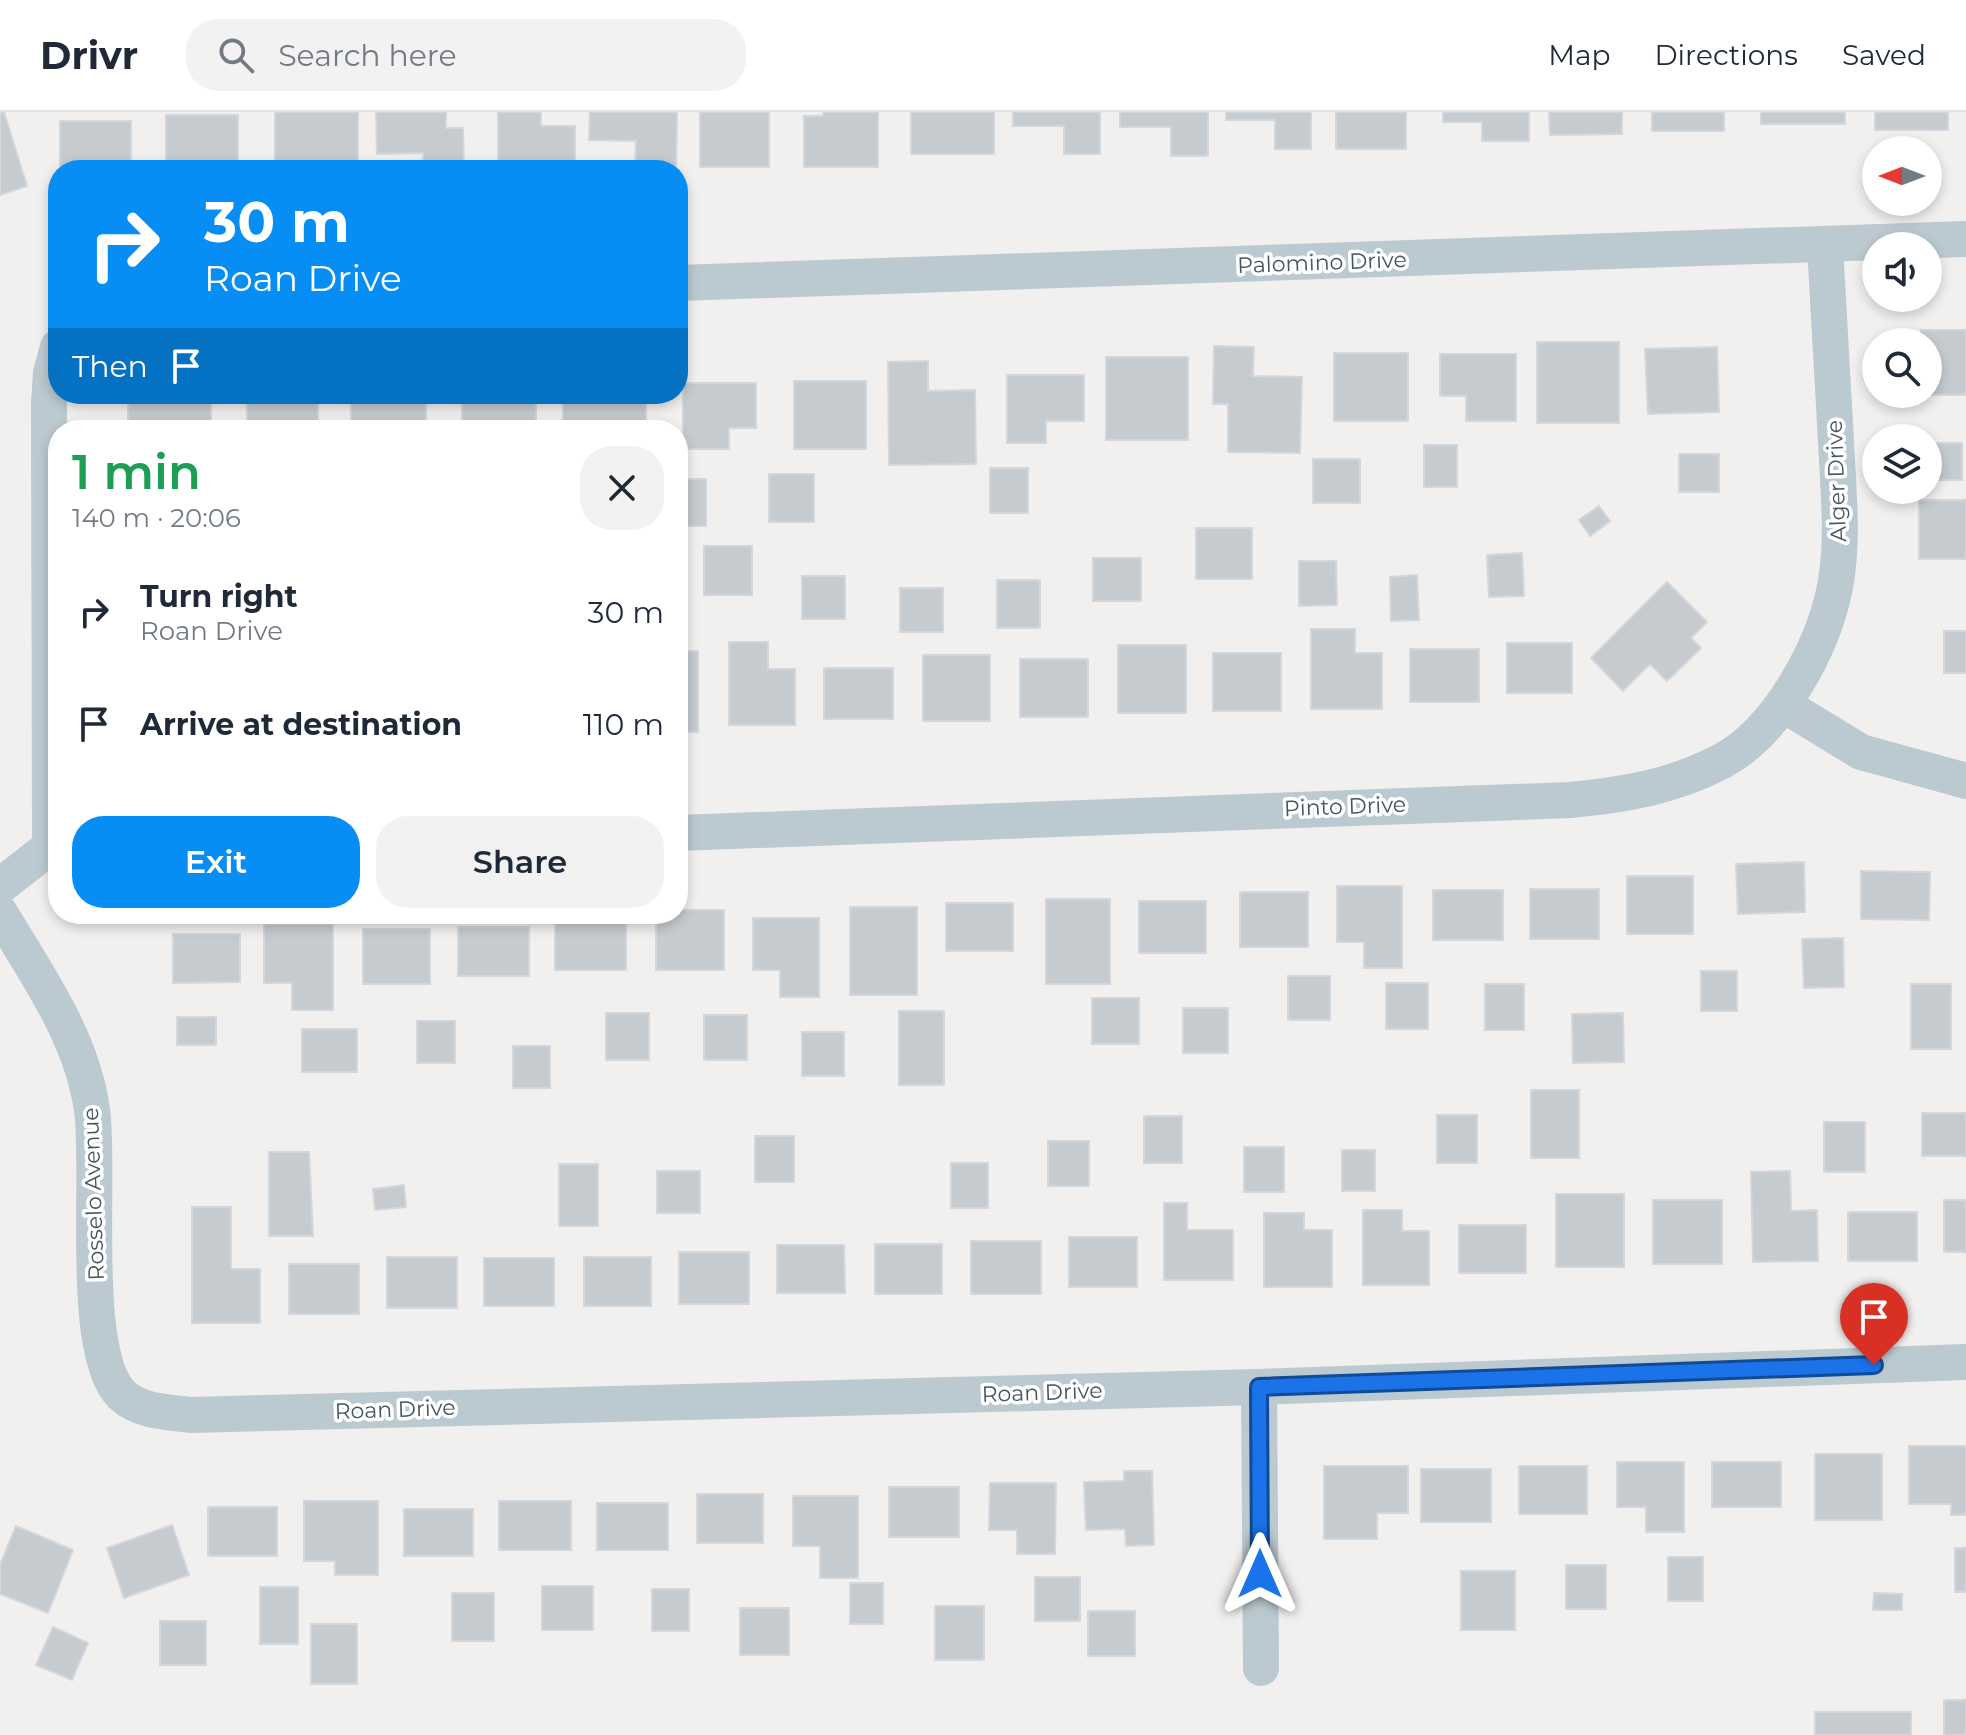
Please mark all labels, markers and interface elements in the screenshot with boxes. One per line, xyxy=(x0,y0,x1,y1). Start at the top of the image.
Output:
search box xyxy=(186,19,746,91)
text: Drivr xyxy=(40,32,138,79)
icon: search xyxy=(214,33,258,77)
text: Search here xyxy=(278,37,457,74)
text: Map xyxy=(1548,38,1610,72)
text: Directions xyxy=(1654,38,1798,72)
text: Saved xyxy=(1842,38,1926,72)
north arrow xyxy=(1862,136,1942,216)
map controls xyxy=(1862,136,1942,504)
text: 30 m xyxy=(204,188,350,256)
icon: right xyxy=(72,192,176,296)
button: sound xyxy=(1862,232,1942,312)
street label: Palomino Drive xyxy=(1237,246,1407,279)
text: Roan Drive xyxy=(204,256,402,300)
button: search xyxy=(1862,328,1942,408)
icon: arrive xyxy=(164,344,208,388)
text: Then xyxy=(72,348,148,385)
street label: Alger Drive xyxy=(1821,419,1852,543)
button: layers xyxy=(1862,424,1942,504)
text: 1 min xyxy=(72,443,201,501)
button: close xyxy=(580,446,664,530)
text: 140 m · 20:06 xyxy=(72,502,241,534)
text: Turn right xyxy=(140,578,297,615)
icon: right xyxy=(72,590,116,634)
text: 30 m xyxy=(588,594,664,631)
text: Roan Drive xyxy=(140,615,283,647)
icon: arrive xyxy=(72,702,116,746)
text: Arrive at destination xyxy=(140,706,462,743)
text: 110 m xyxy=(583,706,664,743)
street label: Pinto Drive xyxy=(1283,791,1407,822)
button: Exit xyxy=(72,816,360,908)
button: Share xyxy=(376,816,664,908)
street label: Rosselo Avenue xyxy=(77,1107,110,1281)
pin xyxy=(1840,1283,1908,1365)
icon: arrive xyxy=(1852,1295,1896,1339)
street label: Roan Drive xyxy=(981,1377,1103,1408)
street label: Roan Drive xyxy=(334,1394,456,1425)
position arrow xyxy=(1218,1532,1302,1616)

